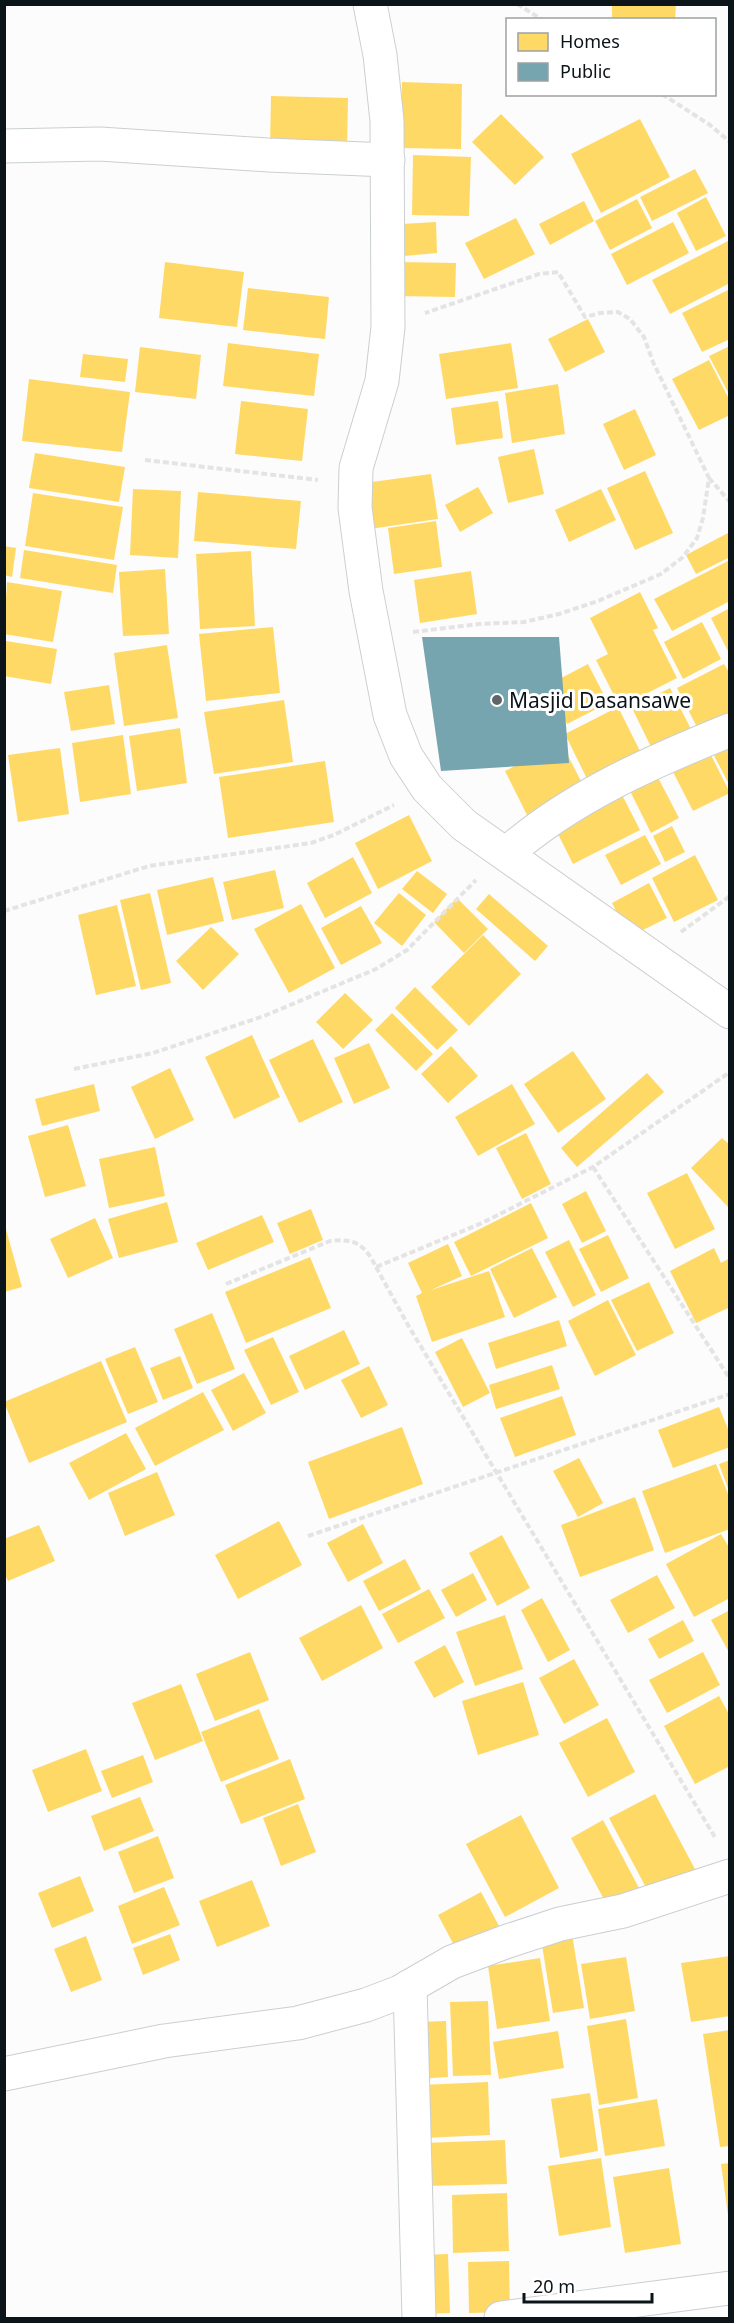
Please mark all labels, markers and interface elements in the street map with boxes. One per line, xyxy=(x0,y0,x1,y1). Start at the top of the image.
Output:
legend xyxy=(506,18,716,96)
text: Homes xyxy=(560,29,620,53)
text: Public xyxy=(560,59,611,83)
place label: Masjid Dasansawe xyxy=(509,686,691,714)
marker: Masjid Dasansawe xyxy=(490,693,504,707)
scale bar xyxy=(524,2266,652,2304)
text: 20 m xyxy=(533,2274,575,2298)

